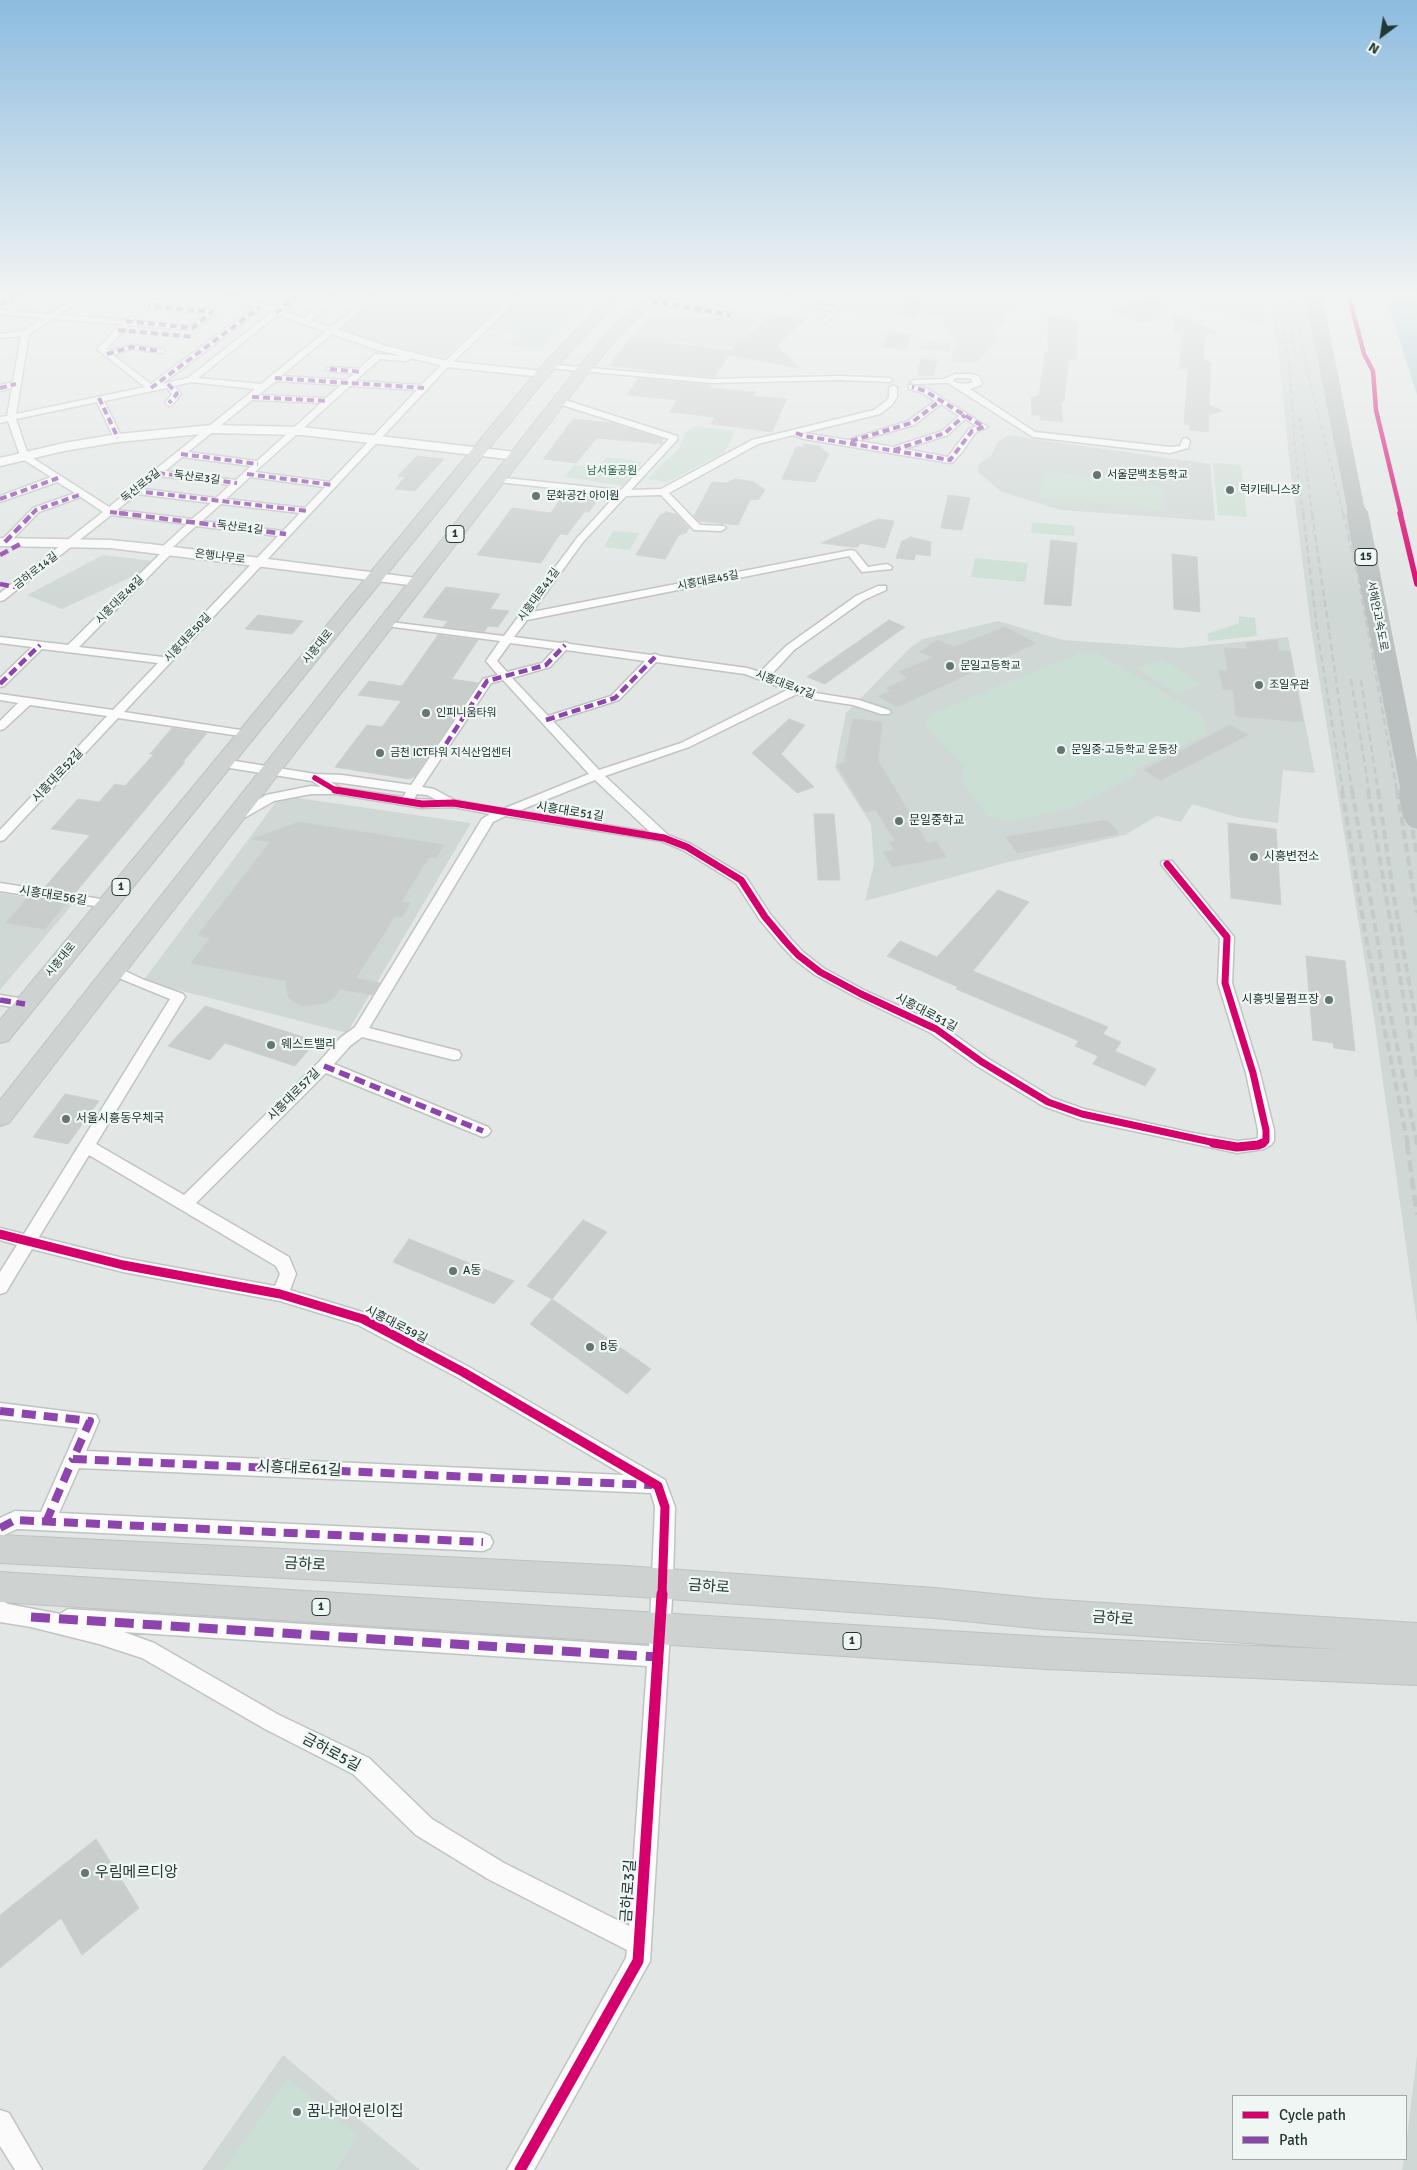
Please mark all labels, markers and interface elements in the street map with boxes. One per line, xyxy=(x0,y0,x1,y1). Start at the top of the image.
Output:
north arrow xyxy=(1357,10,1407,60)
text: N xyxy=(1365,38,1383,58)
park label: 남서울공원 xyxy=(587,464,637,478)
street label: 독산로5길 xyxy=(119,466,163,506)
place label: 서울문백초등학교 xyxy=(1107,468,1188,482)
street label: 독산로3길 xyxy=(173,469,221,487)
marker: 서울문백초등학교 xyxy=(1091,469,1103,481)
place label: 럭키테니스장 xyxy=(1240,483,1301,497)
marker: 럭키테니스장 xyxy=(1224,484,1236,496)
place label: 문화공간 아이원 xyxy=(546,489,619,503)
marker: 문화공간 아이원 xyxy=(530,490,542,502)
street label: 독산로1길 xyxy=(216,519,264,537)
road number: 1 xyxy=(446,526,464,542)
street label: 은행나무로 xyxy=(194,547,246,567)
road number: 15 xyxy=(1355,548,1377,566)
street label: 금하로14길 xyxy=(11,550,61,592)
street label: 시흥대로41길 xyxy=(515,566,563,624)
street label: 시흥대로45길 xyxy=(676,569,740,593)
street label: 시흥대로48길 xyxy=(93,573,147,627)
street label: 서해안고속도로 xyxy=(1364,580,1390,652)
street label: 시흥대로50길 xyxy=(162,611,214,665)
street label: 시흥대로 xyxy=(300,627,336,667)
place label: 문일고등학교 xyxy=(960,659,1021,673)
marker: 문일고등학교 xyxy=(944,660,956,672)
street label: 시흥대로47길 xyxy=(753,668,817,702)
place label: 조일우관 xyxy=(1269,678,1309,692)
marker: 조일우관 xyxy=(1253,679,1265,691)
place label: 인피니움타워 xyxy=(436,706,497,720)
marker: 인피니움타워 xyxy=(420,707,432,719)
place label: 문일중·고등학교 운동장 xyxy=(1071,743,1178,757)
marker: 문일중·고등학교 운동장 xyxy=(1055,744,1067,756)
street label: 시흥대로52길 xyxy=(29,746,87,806)
place label: 금천 ICT타워 지식산업센터 xyxy=(390,746,511,760)
marker: 금천 ICT타워 지식산업센터 xyxy=(374,747,386,759)
street label: 시흥대로51길 xyxy=(535,800,605,824)
place label: 문일중학교 xyxy=(909,814,964,828)
marker: 문일중학교 xyxy=(893,815,905,827)
place label: 시흥변전소 xyxy=(1264,850,1319,864)
marker: 시흥변전소 xyxy=(1248,851,1260,863)
road number: 1 xyxy=(112,879,130,896)
street label: 시흥대로56길 xyxy=(18,884,88,908)
street label: 시흥대로 xyxy=(43,940,79,980)
street label: 시흥대로51길 xyxy=(893,991,959,1035)
place label: 시흥빗물펌프장 xyxy=(1242,993,1319,1007)
marker: 시흥빗물펌프장 xyxy=(1323,994,1335,1006)
place label: 웨스트밸리 xyxy=(281,1038,336,1052)
marker: 웨스트밸리 xyxy=(265,1039,277,1051)
street label: 시흥대로57길 xyxy=(265,1066,323,1124)
place label: 서울시흥동우체국 xyxy=(76,1112,164,1126)
marker: 서울시흥동우체국 xyxy=(60,1113,72,1125)
place label: A동 xyxy=(463,1264,481,1278)
marker: A동 xyxy=(447,1265,459,1277)
street label: 시흥대로59길 xyxy=(362,1303,430,1347)
place label: B동 xyxy=(600,1340,618,1354)
marker: B동 xyxy=(584,1341,596,1353)
street label: 시흥대로61길 xyxy=(256,1458,342,1480)
street label: 금하로 xyxy=(284,1555,326,1575)
street label: 금하로 xyxy=(688,1577,730,1597)
road number: 1 xyxy=(312,1598,330,1615)
street label: 금하로 xyxy=(1092,1609,1134,1629)
road number: 1 xyxy=(843,1632,861,1650)
street label: 금하로5길 xyxy=(299,1730,363,1776)
street label: 금하로3길 xyxy=(618,1859,640,1923)
place label: 우림메르디앙 xyxy=(95,1864,178,1882)
marker: 우림메르디앙 xyxy=(79,1867,91,1879)
legend xyxy=(1232,2095,1407,2160)
place label: 꿈나래어린이집 xyxy=(307,2103,404,2121)
marker: 꿈나래어린이집 xyxy=(291,2106,303,2118)
text: Cycle path xyxy=(1279,2106,1346,2124)
text: Path xyxy=(1279,2131,1308,2149)

